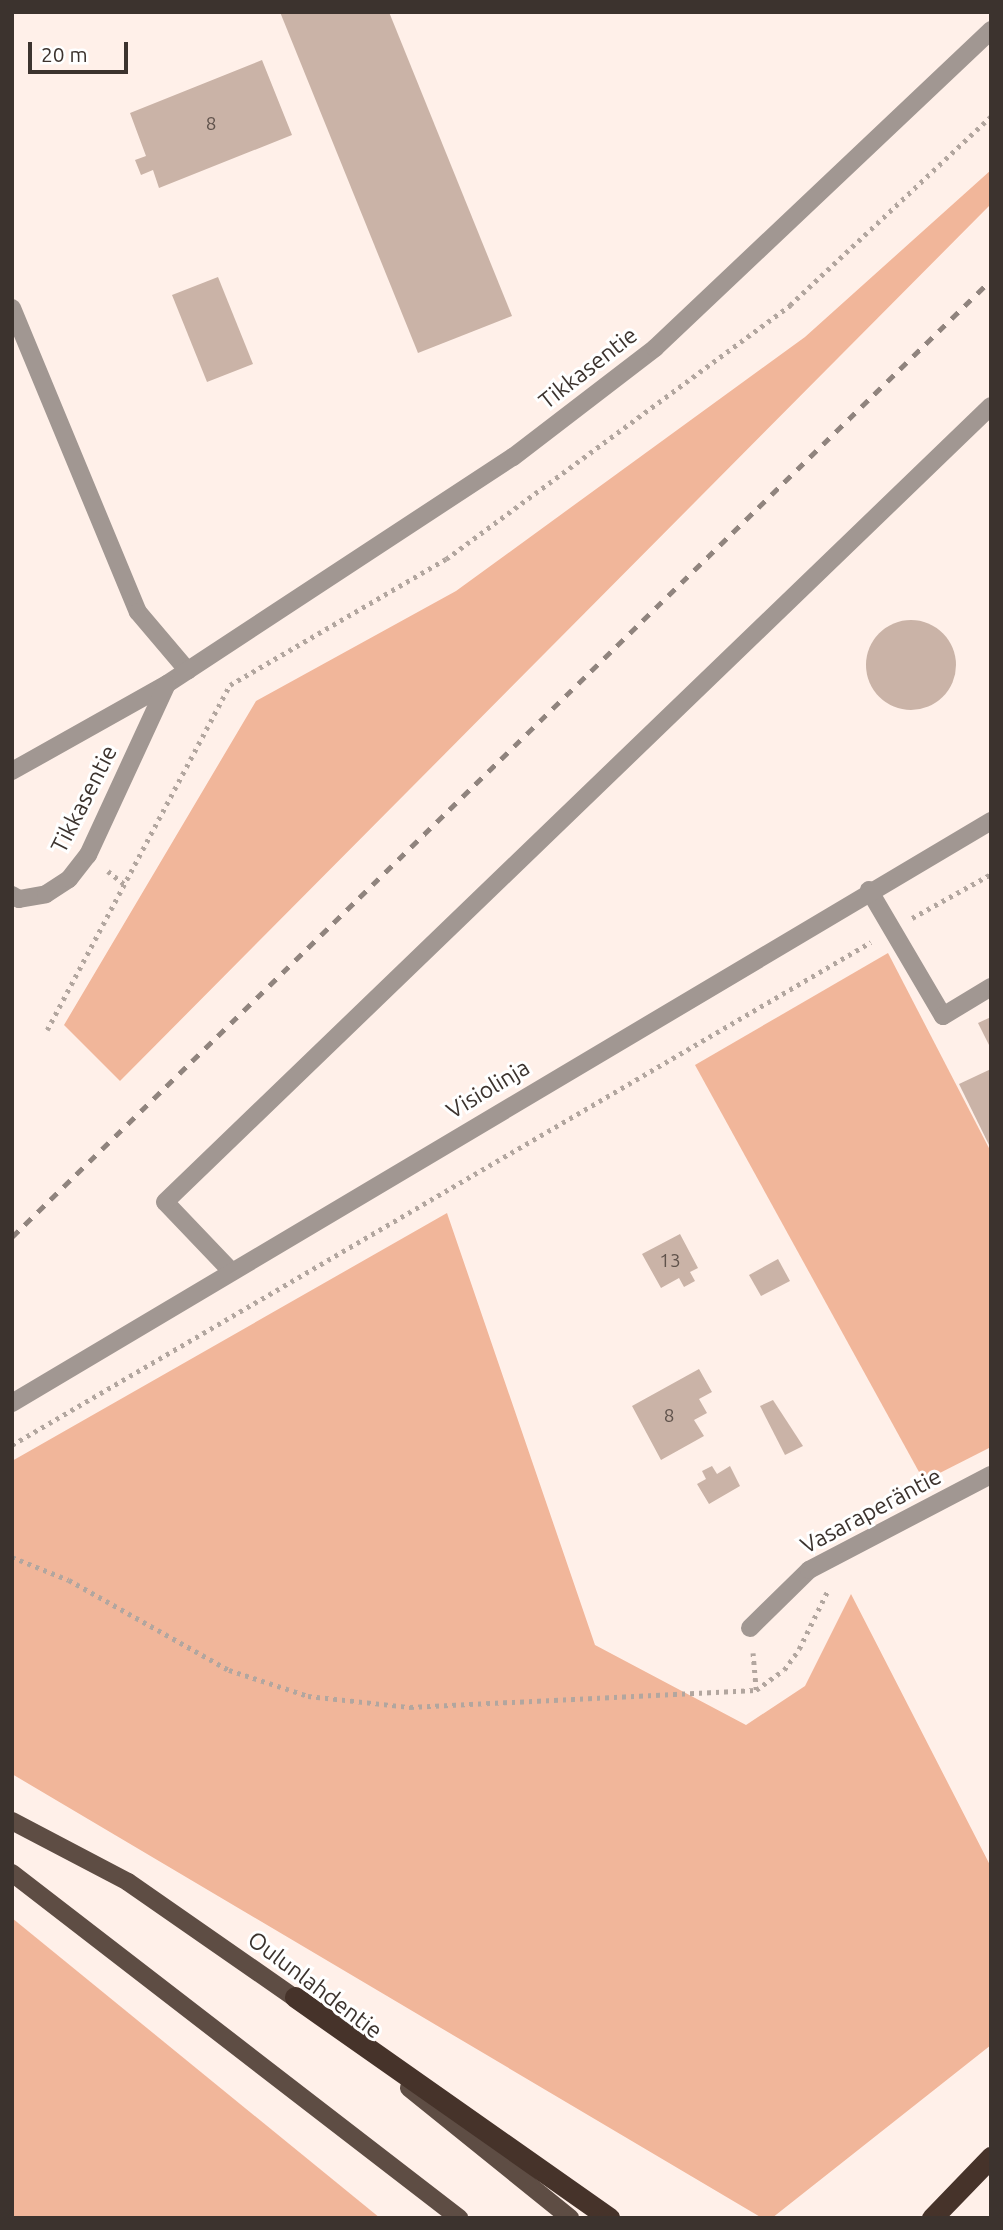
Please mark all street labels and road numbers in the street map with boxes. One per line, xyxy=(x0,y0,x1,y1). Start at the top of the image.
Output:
street label: Tikkasentie xyxy=(533,321,643,415)
street label: Tikkasentie xyxy=(45,741,123,857)
street label: Visiolinja xyxy=(441,1053,535,1125)
street label: Vasaraperäntie xyxy=(796,1462,946,1560)
street label: Oulunlahdentie xyxy=(242,1926,388,2044)

